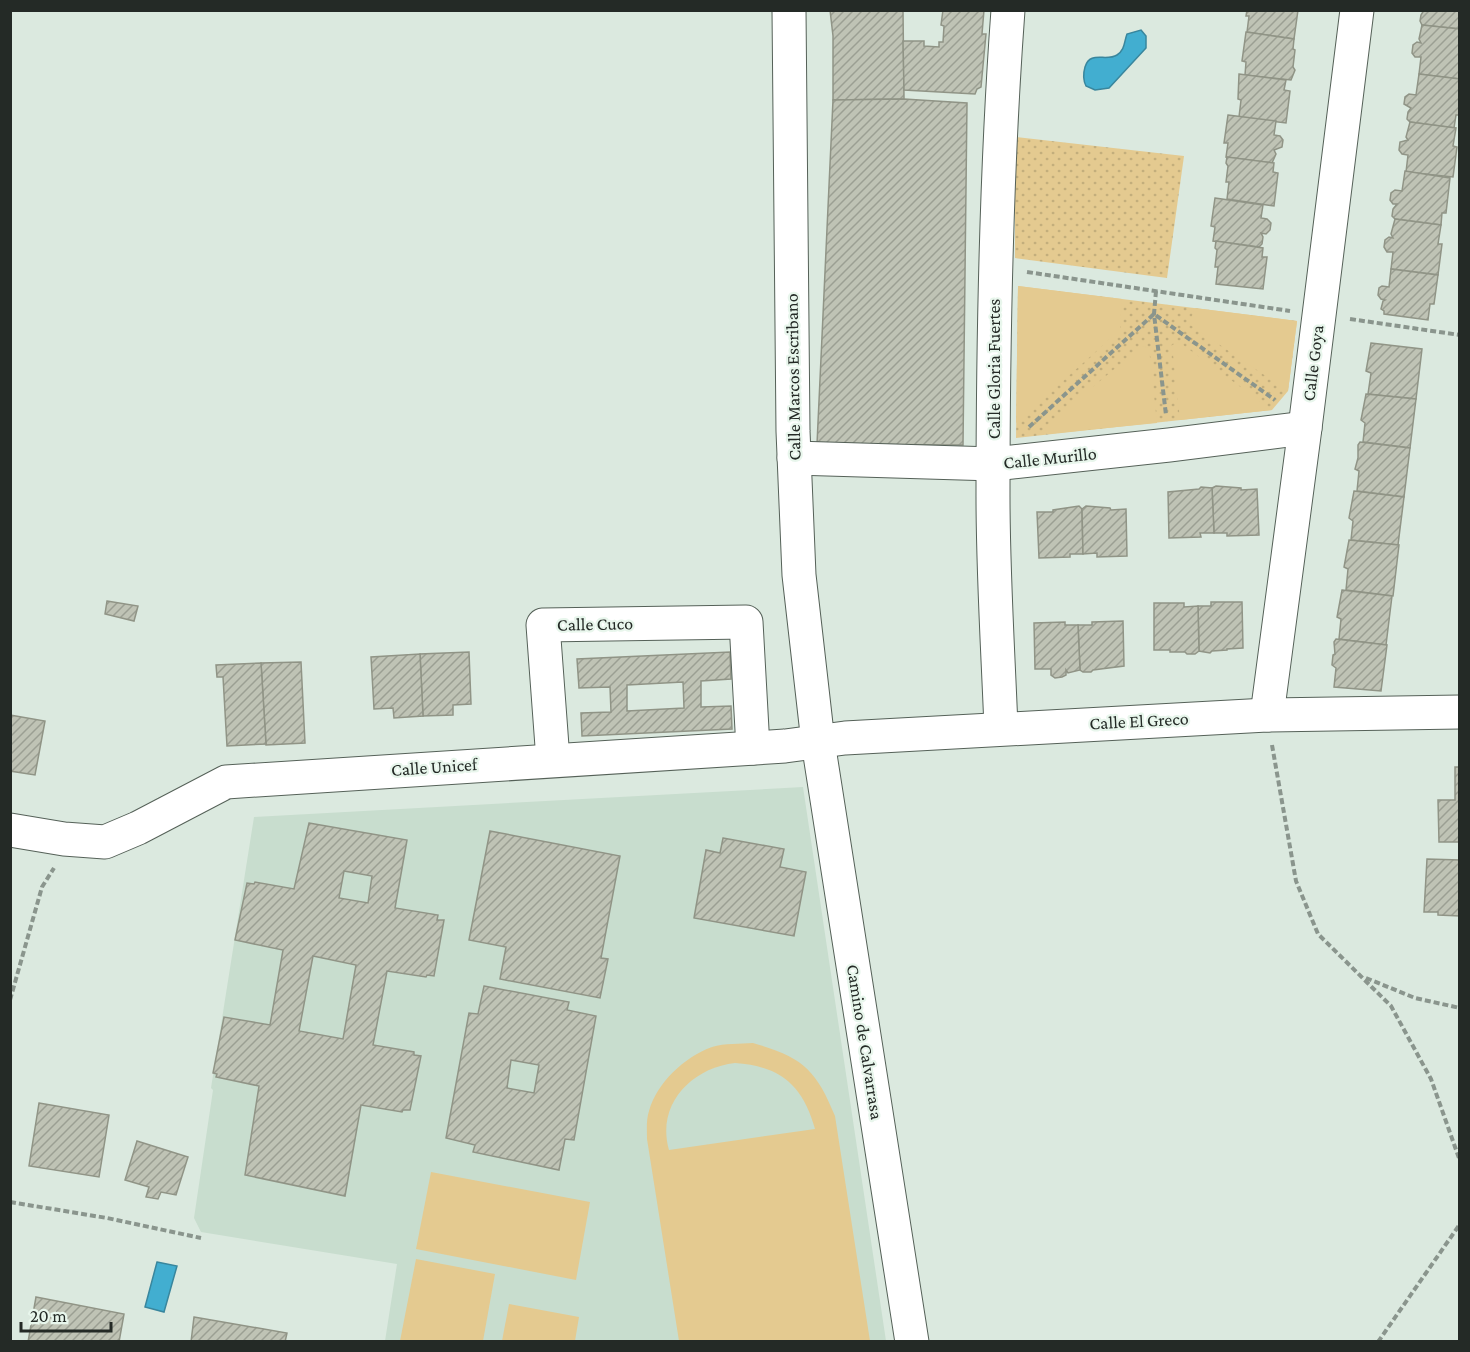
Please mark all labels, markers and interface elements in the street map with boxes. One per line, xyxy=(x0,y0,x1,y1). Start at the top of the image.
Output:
street label: Calle Marcos Escribano xyxy=(782,293,804,461)
street label: Calle Gloria Fuertes xyxy=(984,299,1004,439)
street label: Calle Goya xyxy=(1298,324,1328,402)
street label: Calle Murillo xyxy=(1002,443,1098,473)
street label: Calle Cuco xyxy=(557,613,633,635)
street label: Calle El Greco xyxy=(1089,708,1189,734)
street label: Calle Unicef xyxy=(390,754,479,780)
street label: Camino de Calvarrasa xyxy=(843,963,887,1121)
scale bar xyxy=(21,1295,111,1333)
text: 20 m xyxy=(30,1306,67,1326)

